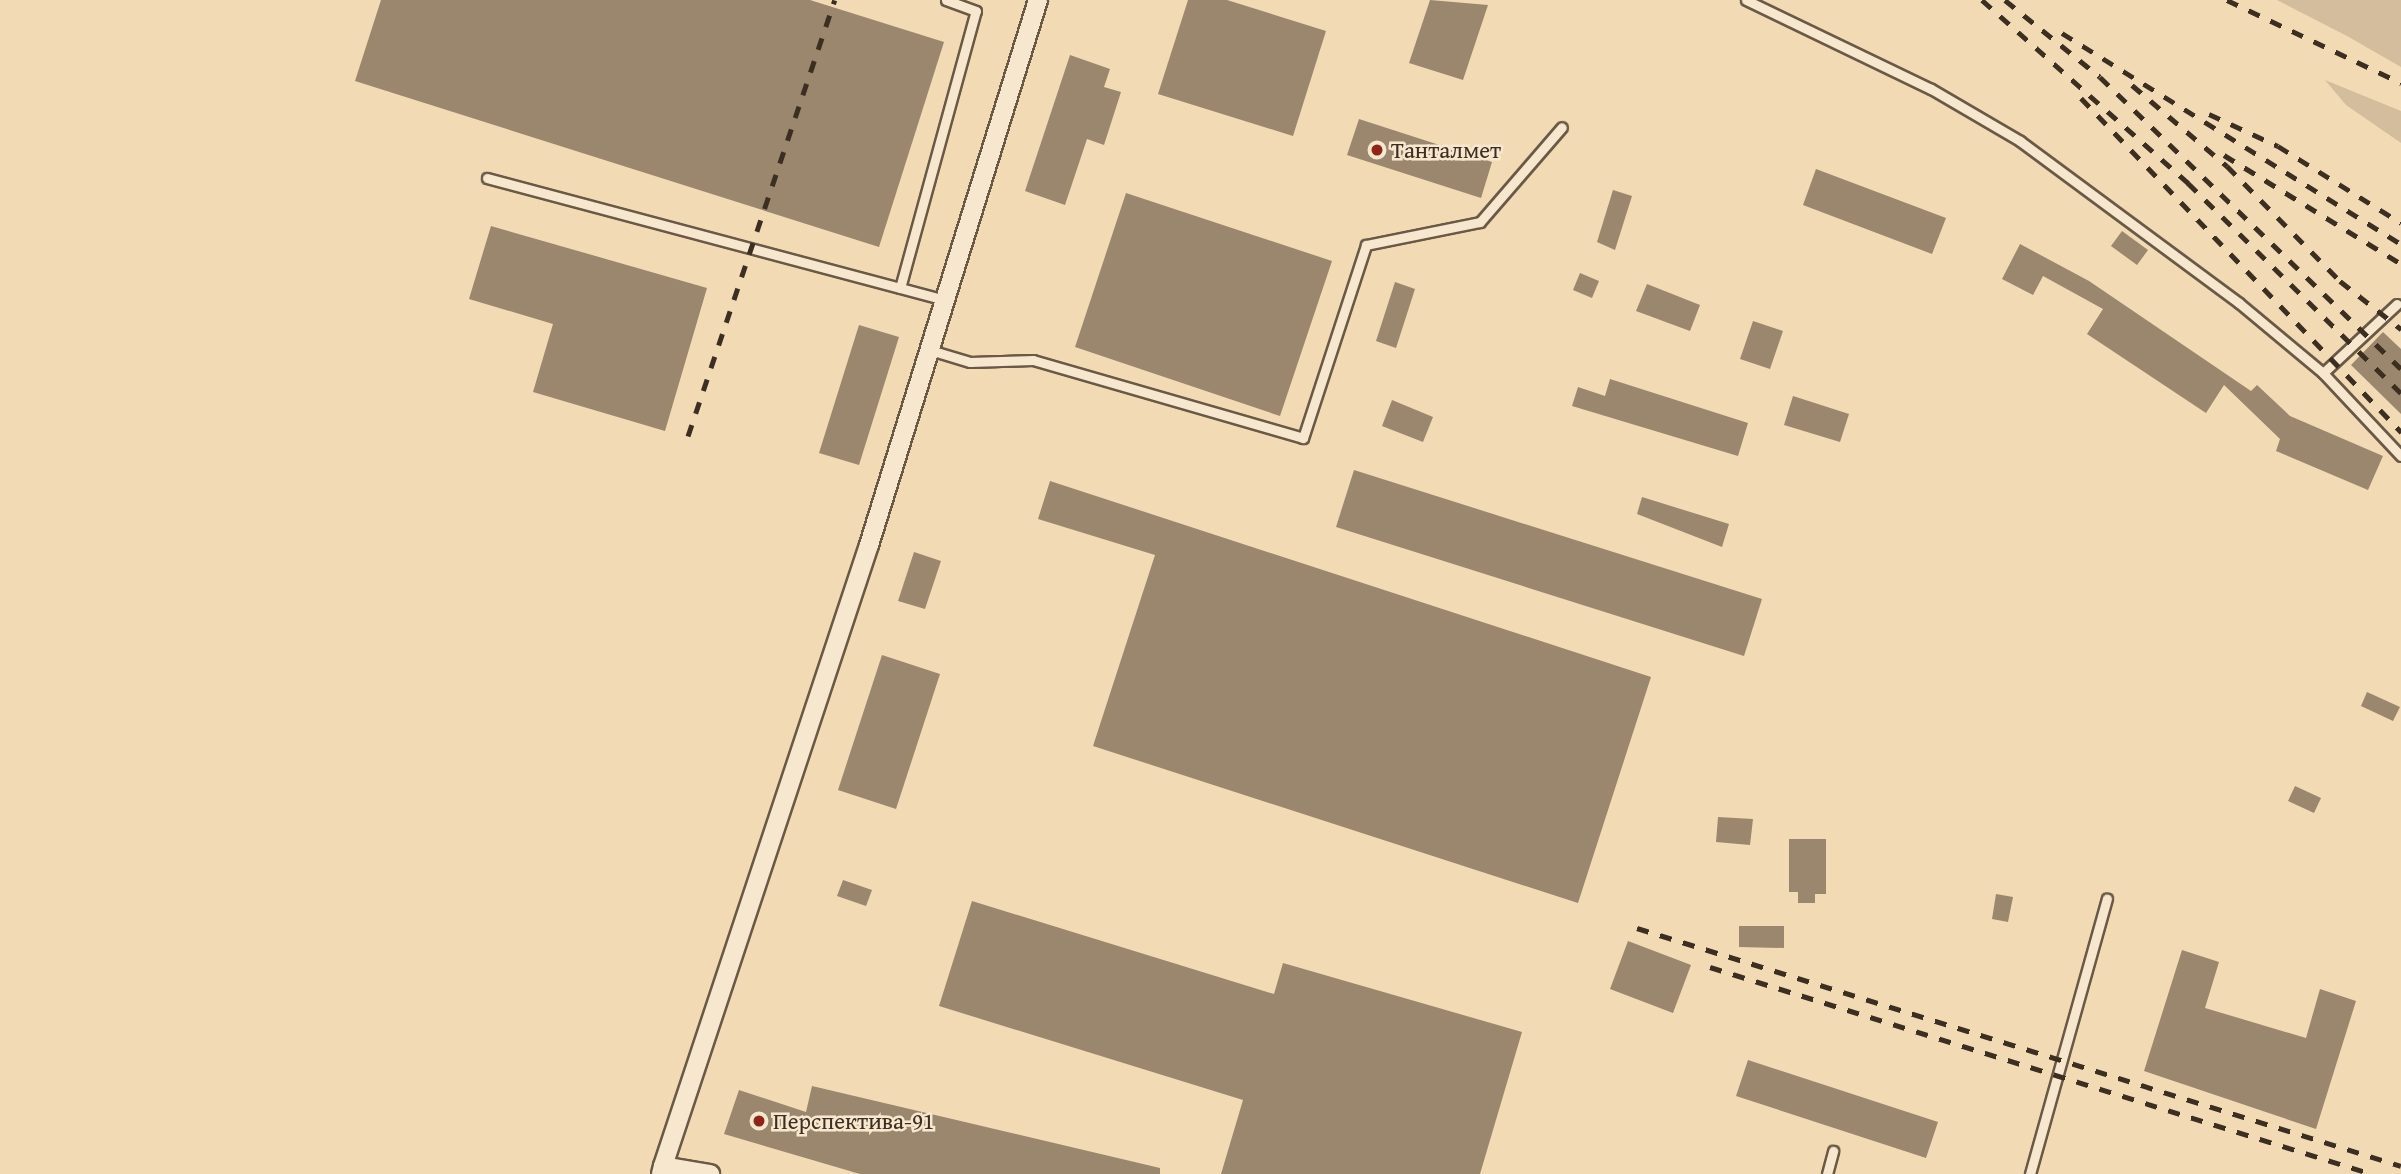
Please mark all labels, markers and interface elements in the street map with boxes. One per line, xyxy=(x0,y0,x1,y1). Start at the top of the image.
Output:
place label: Танталмет xyxy=(1391,136,1501,164)
marker: Танталмет xyxy=(1369,142,1385,158)
place label: Перспектива-91 xyxy=(773,1107,934,1135)
marker: Перспектива-91 xyxy=(751,1113,767,1129)

